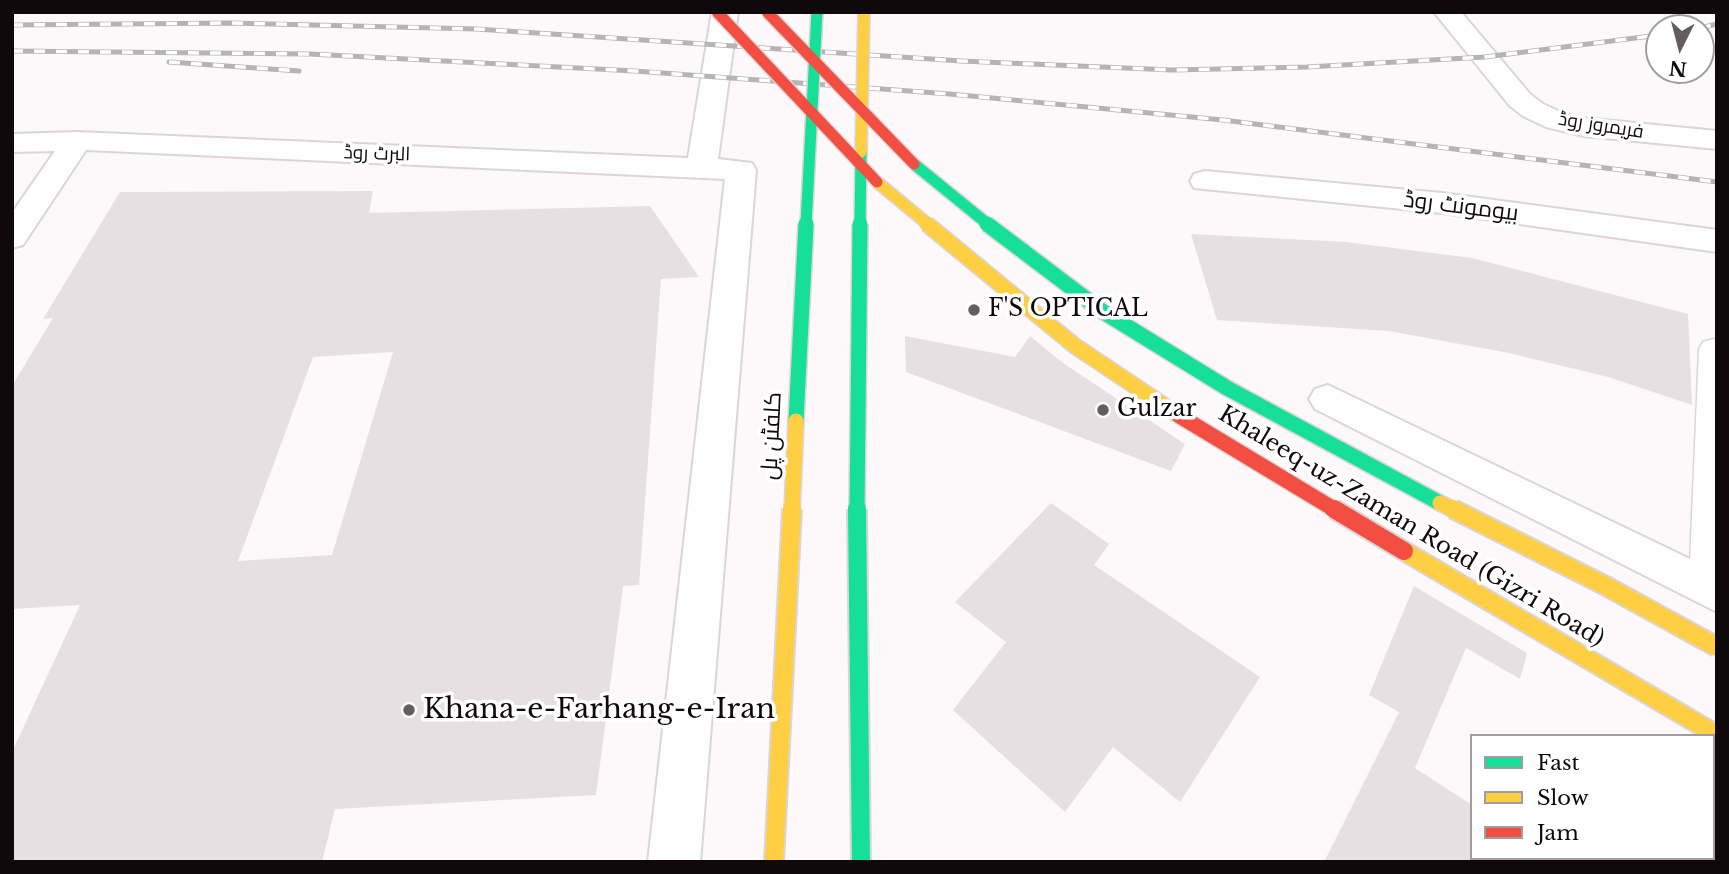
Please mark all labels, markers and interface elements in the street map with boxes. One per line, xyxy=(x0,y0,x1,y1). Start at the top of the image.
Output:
north arrow xyxy=(1645,14,1715,84)
text: N xyxy=(1668,56,1688,81)
street label: فریمروز روڈ xyxy=(1557,108,1645,144)
street label: البرٹ روڈ xyxy=(343,141,411,167)
street label: بیومونٹ روڈ xyxy=(1402,186,1520,228)
place label: F'S OPTICAL xyxy=(988,296,1148,324)
marker: F'S OPTICAL xyxy=(966,302,982,318)
street label: کلفٹن پل xyxy=(756,391,788,481)
place label: Gulzar xyxy=(1117,396,1196,424)
street label: Khaleeq-uz-Zaman Road (Gizri Road) xyxy=(1213,401,1609,653)
marker: Gulzar xyxy=(1095,402,1111,418)
place label: Khana-e-Farhang-e-Iran xyxy=(423,693,775,727)
marker: Khana-e-Farhang-e-Iran xyxy=(401,702,417,718)
legend xyxy=(1470,734,1715,860)
text: Fast xyxy=(1537,750,1579,776)
text: Slow xyxy=(1537,785,1589,811)
text: Jam xyxy=(1537,820,1579,846)

